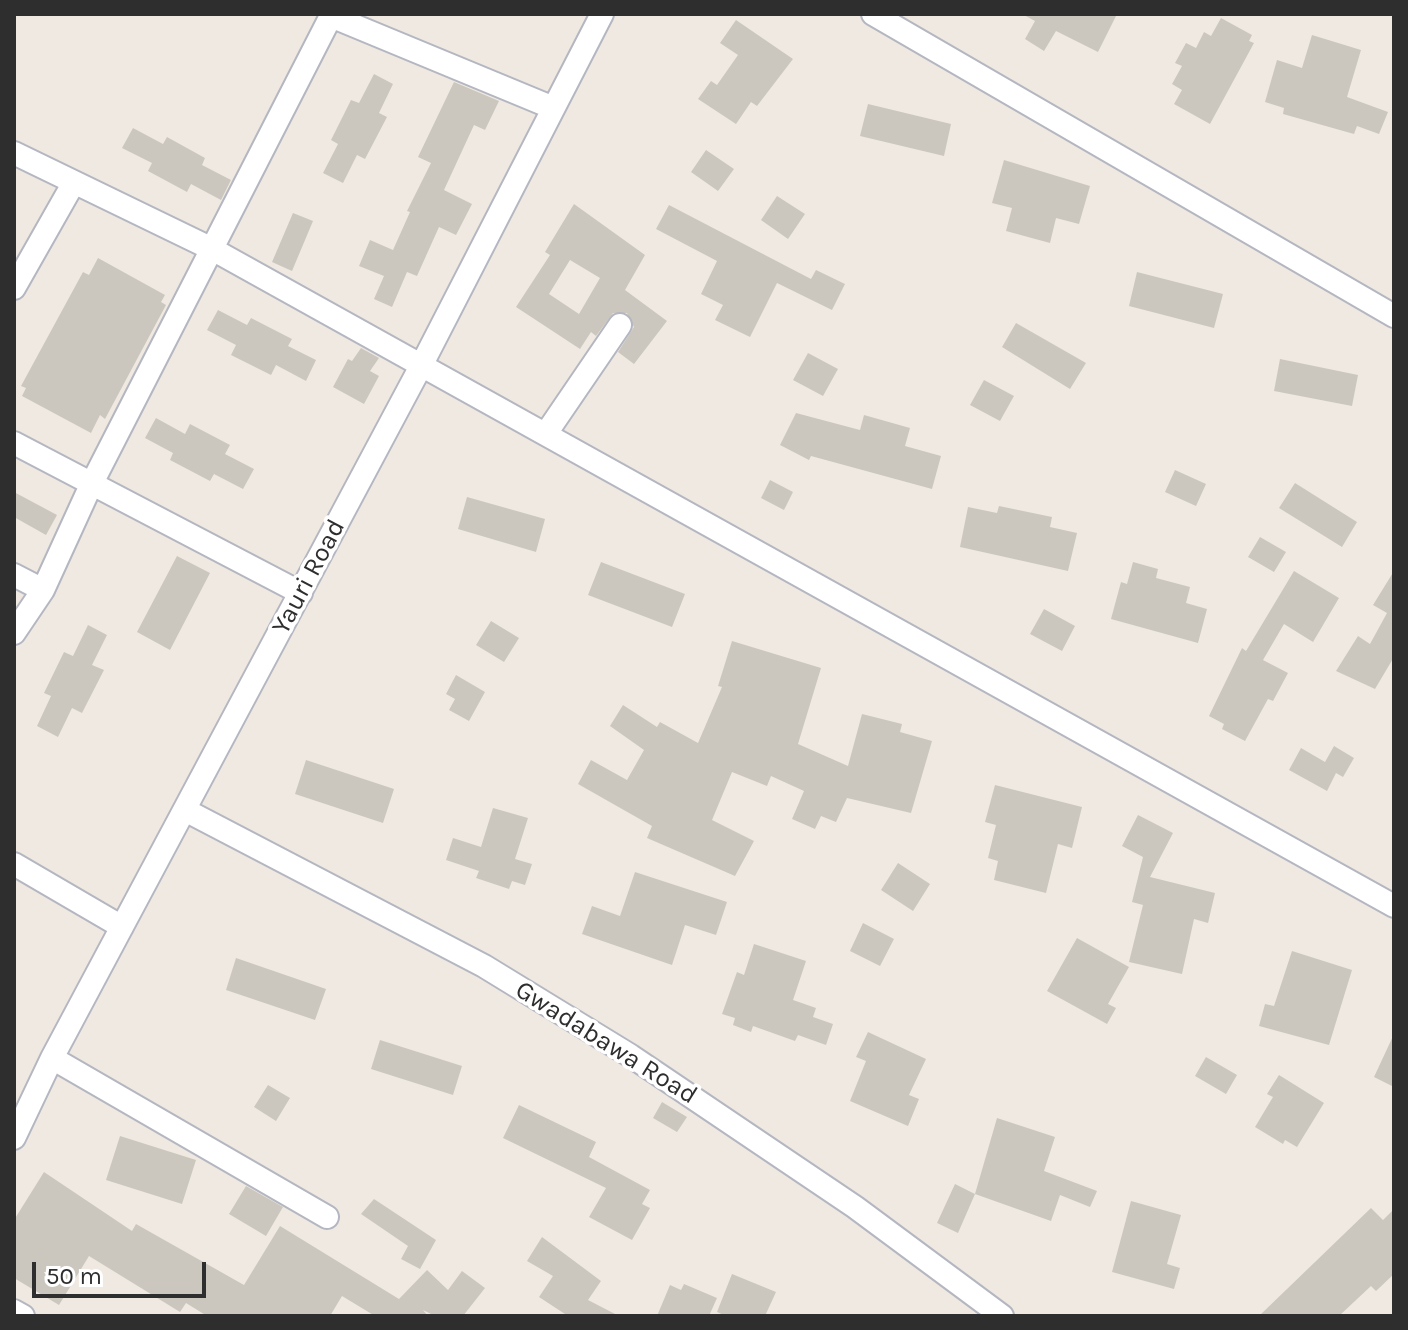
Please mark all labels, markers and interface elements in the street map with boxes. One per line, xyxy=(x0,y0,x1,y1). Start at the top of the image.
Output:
street label: Yauri Road xyxy=(266,514,352,640)
street label: Gwadabawa Road xyxy=(509,975,703,1111)
scale bar xyxy=(36,1246,210,1296)
text: 50 m xyxy=(46,1262,102,1290)

